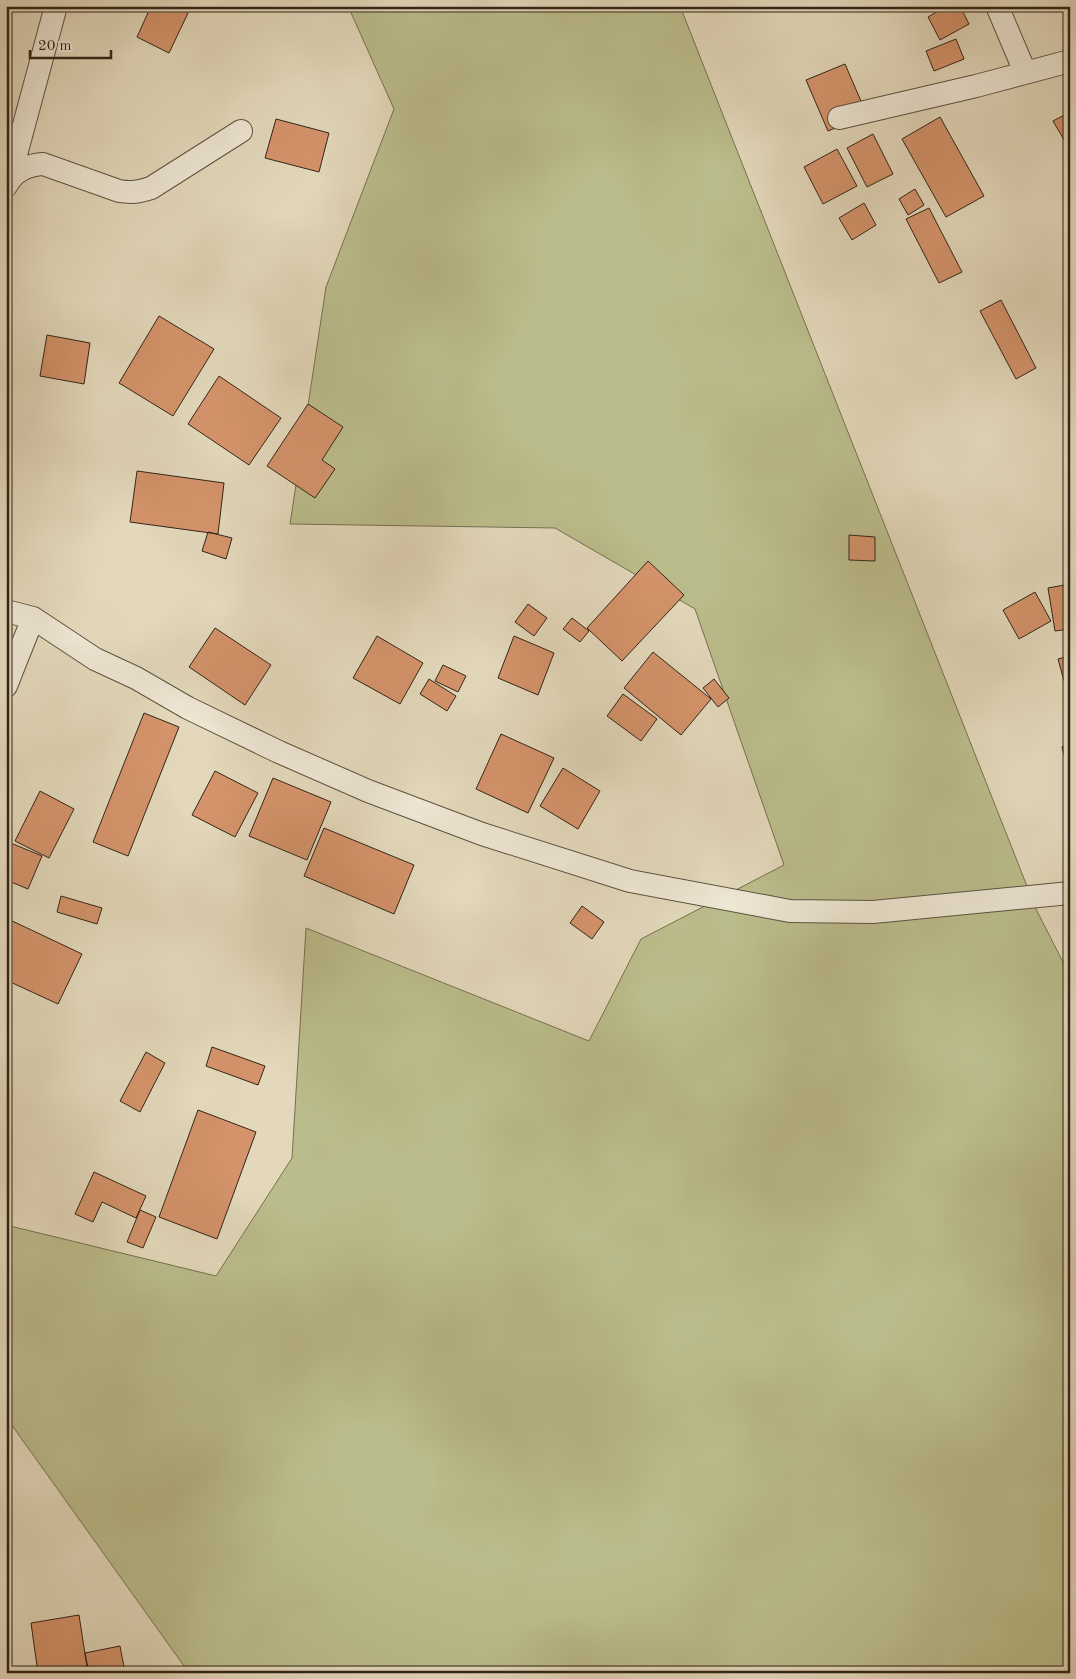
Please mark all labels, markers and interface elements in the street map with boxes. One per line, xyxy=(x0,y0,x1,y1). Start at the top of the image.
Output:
scale bar xyxy=(30,28,111,60)
text: 20 m xyxy=(38,39,72,54)

